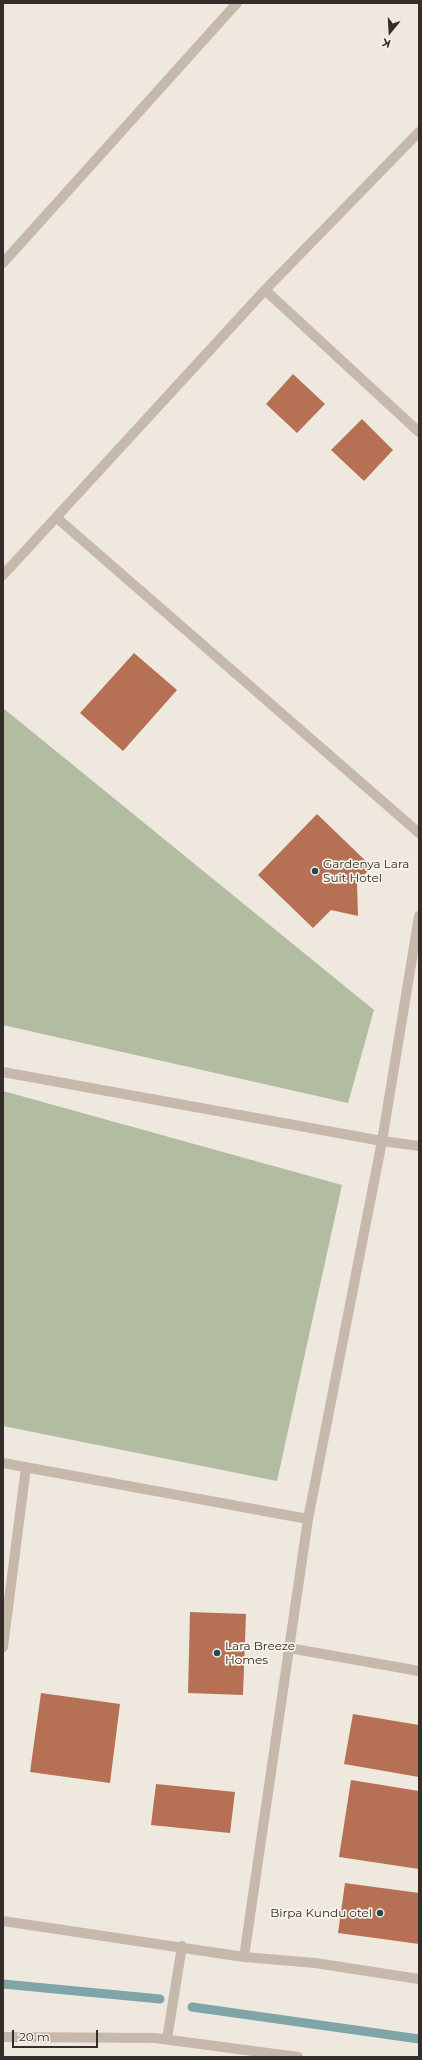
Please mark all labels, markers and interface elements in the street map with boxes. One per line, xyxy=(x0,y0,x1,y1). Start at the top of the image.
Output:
north arrow xyxy=(370,12,410,52)
text: K xyxy=(380,35,392,51)
place label: Gardenya Lara Suit Hotel xyxy=(323,857,409,885)
marker: Gardenya Lara Suit Hotel xyxy=(310,866,320,876)
place label: Lara Breeze Homes xyxy=(225,1639,295,1667)
marker: Lara Breeze Homes xyxy=(212,1648,222,1658)
place label: Birpa Kundu otel xyxy=(270,1906,372,1920)
marker: Birpa Kundu otel xyxy=(375,1908,385,1918)
scale bar xyxy=(14,2022,100,2048)
text: 20 m xyxy=(19,2029,50,2044)

